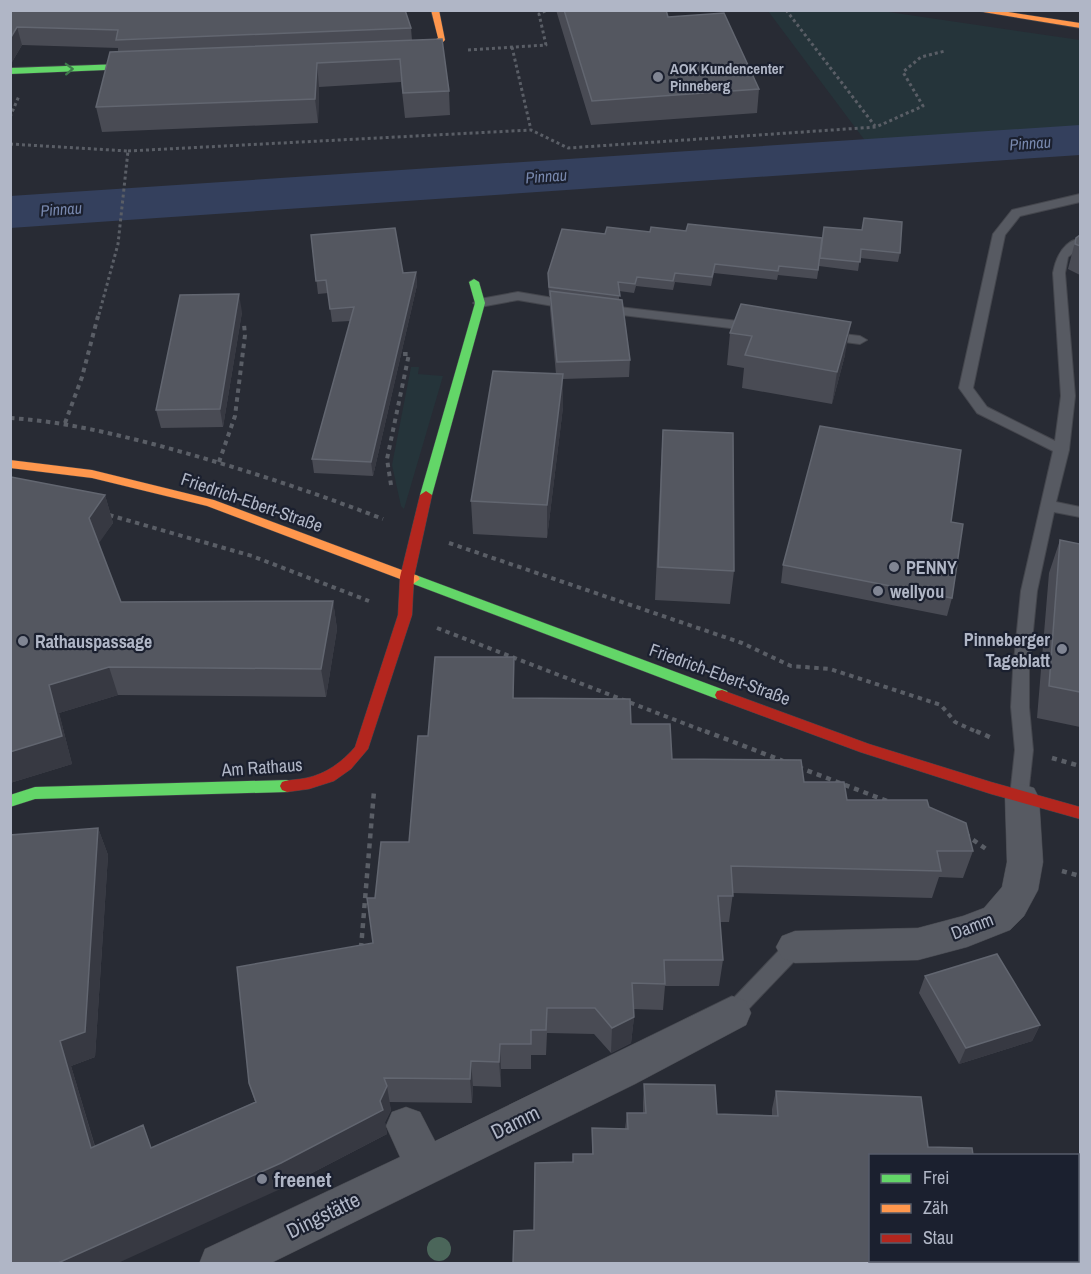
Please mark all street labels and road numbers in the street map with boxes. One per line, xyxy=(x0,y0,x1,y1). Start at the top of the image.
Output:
street label: Friedrich-Ebert-Straße xyxy=(178,466,326,538)
street label: Friedrich-Ebert-Straße xyxy=(646,637,794,711)
street label: Am Rathaus xyxy=(220,752,303,782)
street label: Damm xyxy=(947,907,997,945)
street label: Damm xyxy=(486,1098,544,1146)
street label: Dingstätte xyxy=(281,1185,365,1245)

